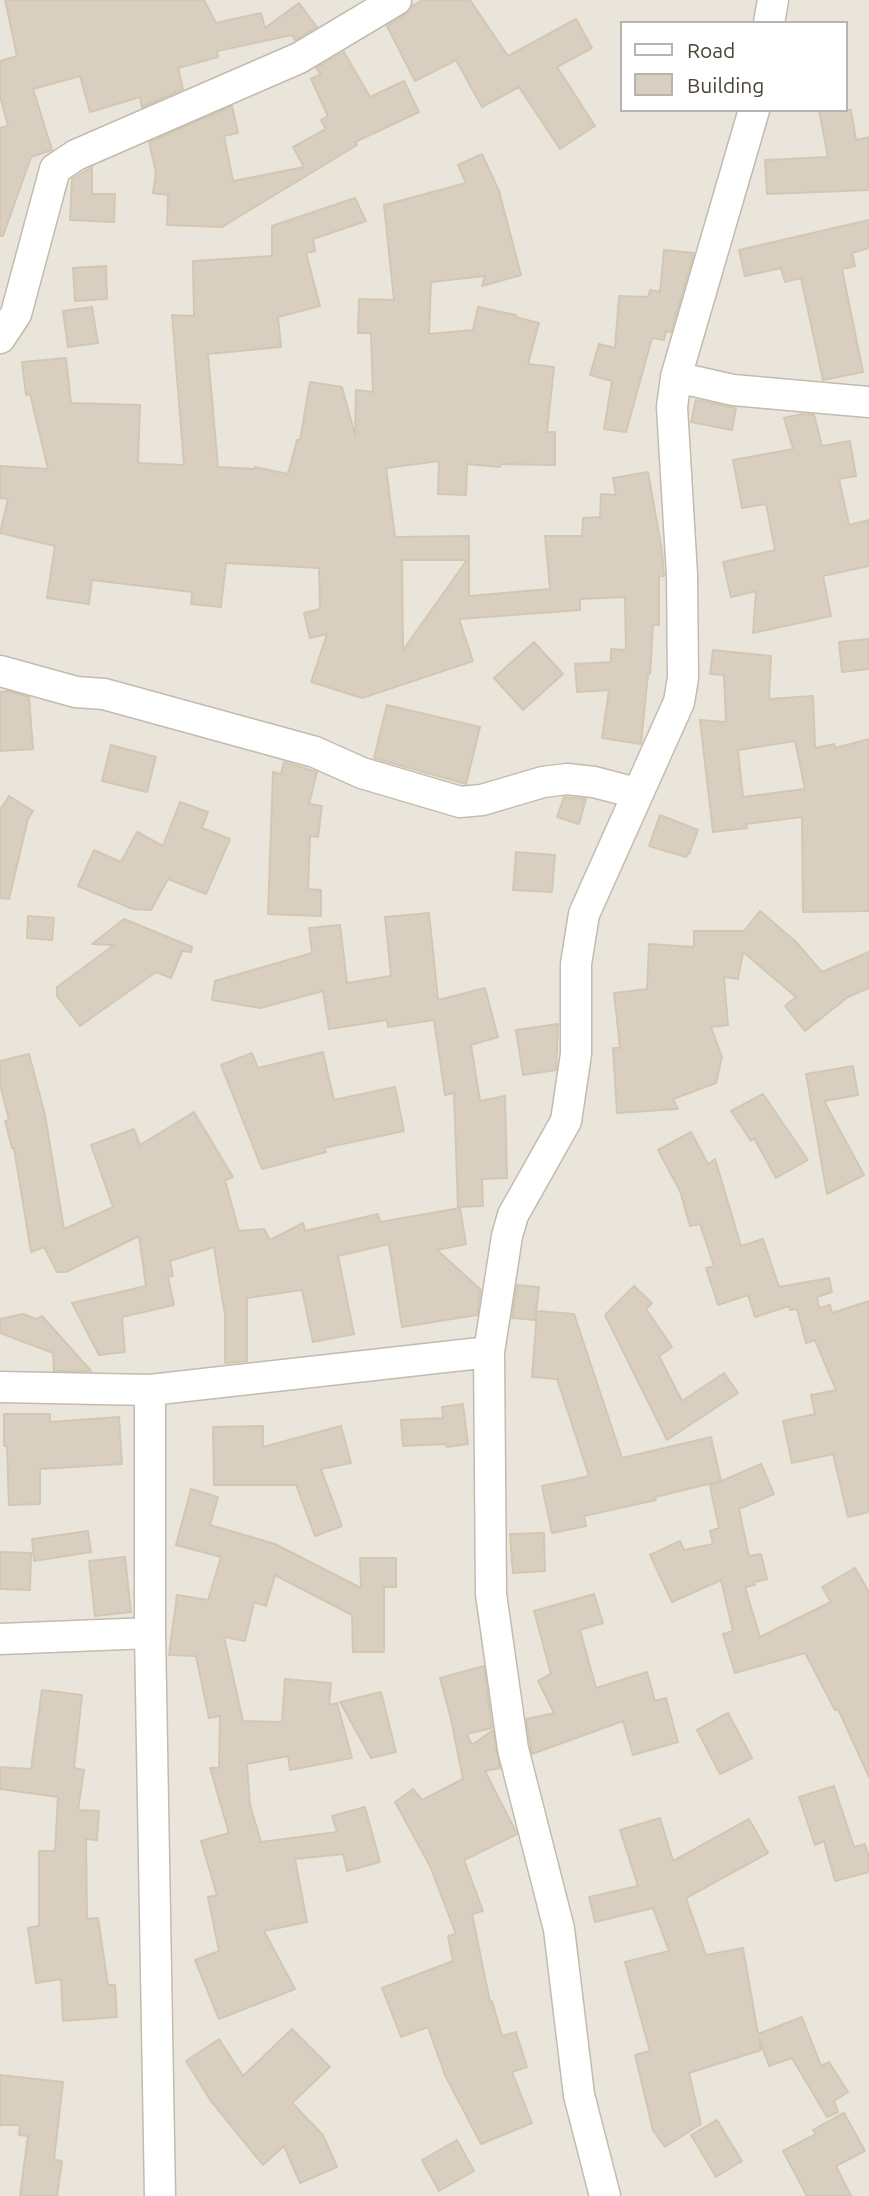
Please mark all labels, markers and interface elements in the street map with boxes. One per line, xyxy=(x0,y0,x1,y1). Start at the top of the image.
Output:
legend xyxy=(620,21,848,112)
text: Road xyxy=(687,38,735,62)
text: Building xyxy=(687,73,764,97)

